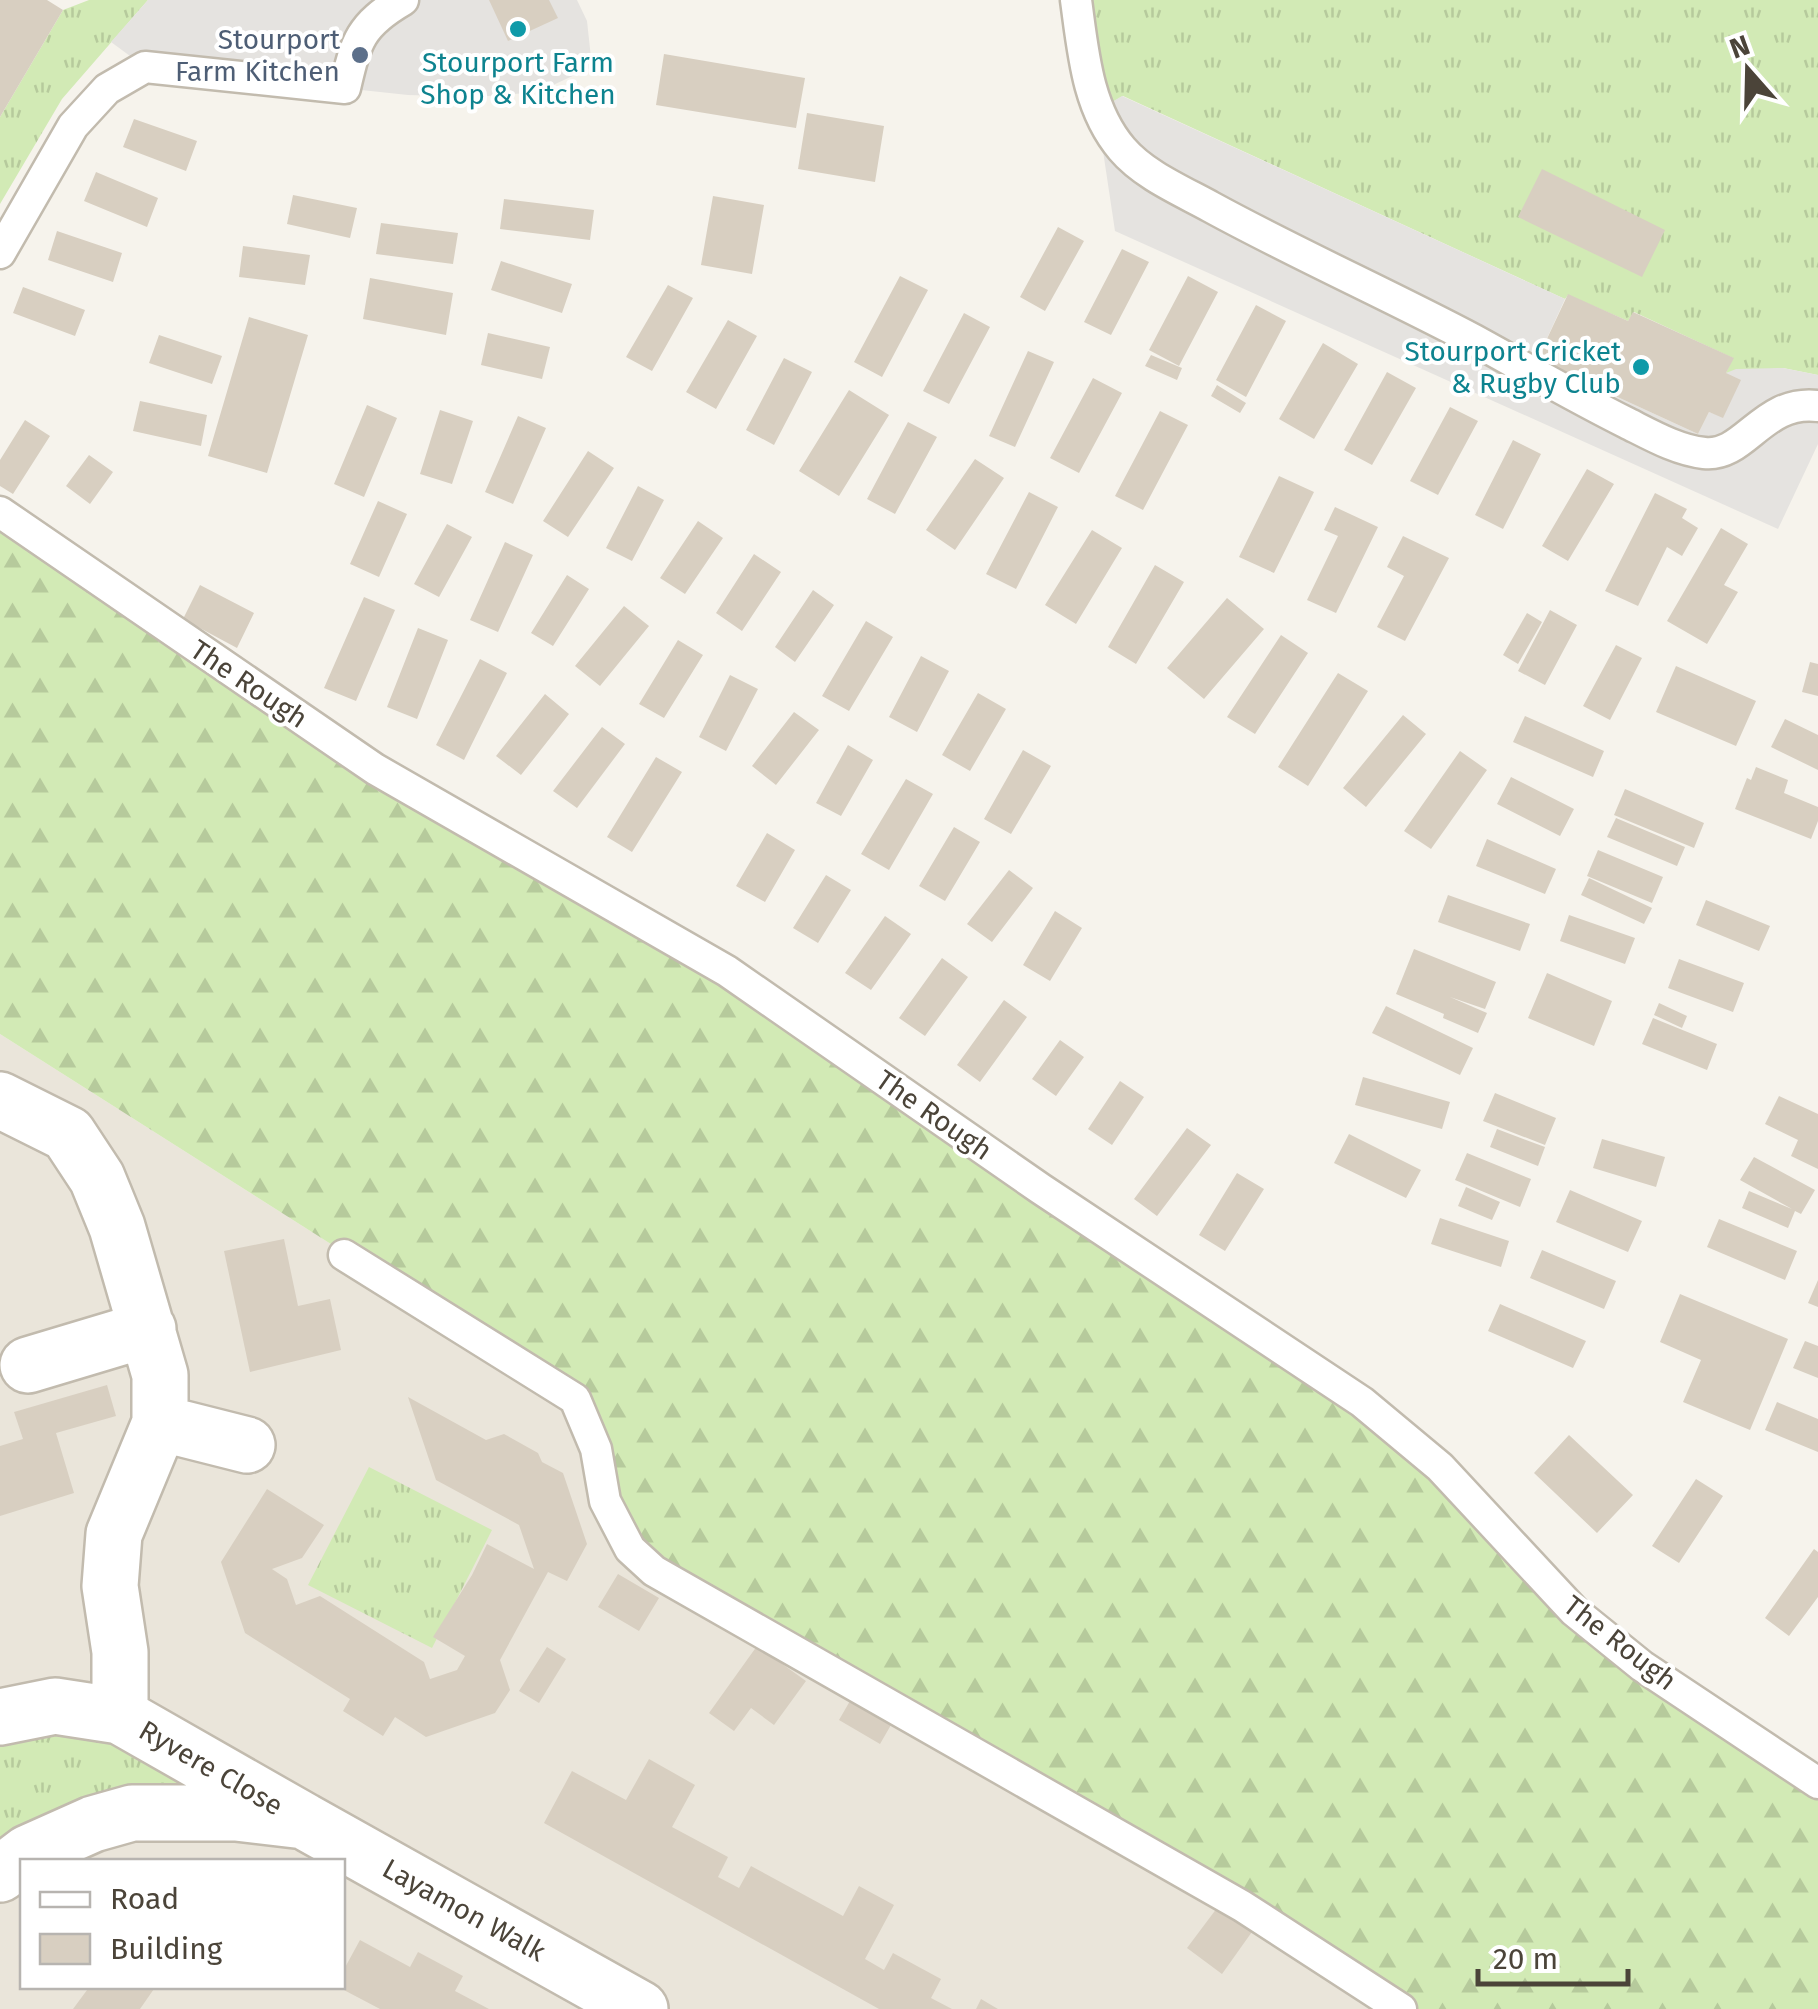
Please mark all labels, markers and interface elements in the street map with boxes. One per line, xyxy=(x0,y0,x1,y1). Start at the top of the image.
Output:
marker: Stourport Farm Shop & Kitchen xyxy=(507,18,529,40)
north arrow xyxy=(1698,20,1798,120)
place label: Stourport Farm Kitchen xyxy=(175,23,341,88)
text: N xyxy=(1725,28,1754,66)
marker: Stourport Farm Kitchen xyxy=(349,44,371,66)
place label: Stourport Farm Shop & Kitchen xyxy=(420,46,616,111)
place label: Stourport Cricket & Rugby Club xyxy=(1404,335,1622,400)
marker: Stourport Cricket & Rugby Club xyxy=(1630,356,1652,378)
street label: The Rough xyxy=(184,633,314,735)
street label: The Rough xyxy=(870,1063,998,1167)
street label: The Rough xyxy=(1557,1589,1683,1697)
street label: Ryvere Close xyxy=(133,1714,289,1822)
street label: Layamon Walk xyxy=(377,1852,552,1969)
legend xyxy=(20,1859,345,1989)
text: Road xyxy=(110,1881,179,1917)
scale bar xyxy=(1478,1924,1628,1986)
text: Building xyxy=(110,1931,223,1967)
text: 20 m xyxy=(1493,1941,1558,1977)

